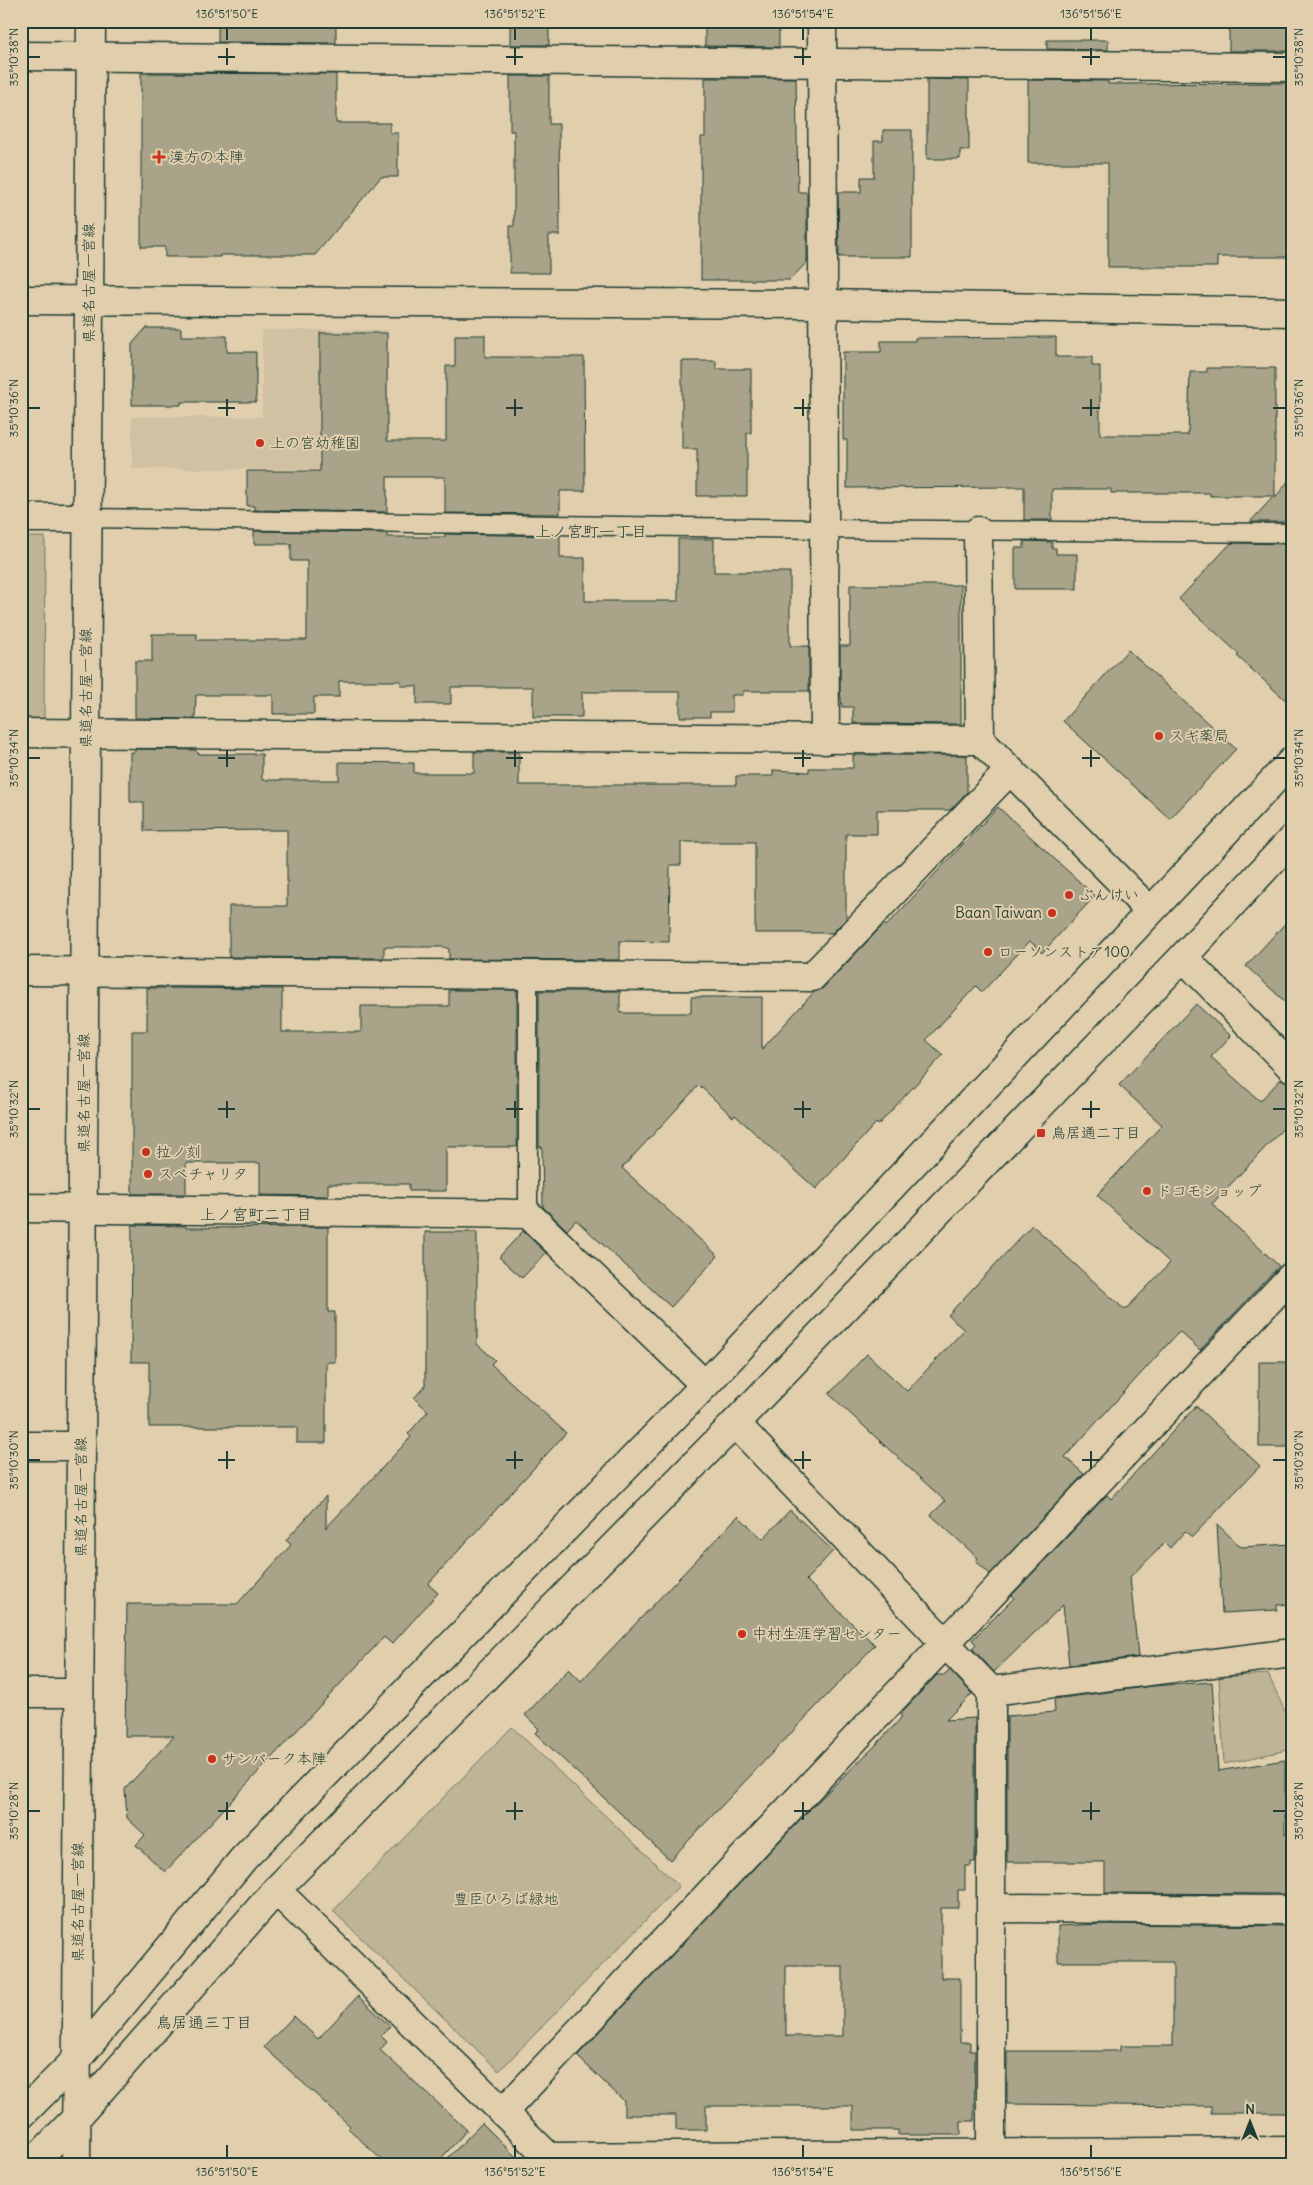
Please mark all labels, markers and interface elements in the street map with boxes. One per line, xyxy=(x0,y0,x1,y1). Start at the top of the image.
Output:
text: 136°51'50"E xyxy=(196,6,258,21)
text: 136°51'52"E xyxy=(484,6,546,21)
text: 136°51'54"E xyxy=(772,6,834,21)
text: 136°51'56"E xyxy=(1060,6,1122,21)
text: 35°10'38"N xyxy=(6,28,21,86)
text: 35°10'38"N xyxy=(1291,28,1306,86)
place label: 漢方の本陣 xyxy=(169,147,244,166)
marker: 漢方の本陣 xyxy=(153,151,165,163)
street label: 県道名古屋一宮線 xyxy=(79,223,98,343)
text: 35°10'36"N xyxy=(6,379,21,437)
text: 35°10'36"N xyxy=(1291,379,1306,437)
place label: 上の宮幼稚園 xyxy=(270,433,360,452)
marker: 上の宮幼稚園 xyxy=(254,437,266,449)
district label: 上ノ宮町一丁目 xyxy=(535,521,647,541)
street label: 県道名古屋一宮線 xyxy=(76,628,95,748)
place label: スギ薬局 xyxy=(1169,726,1229,745)
text: 35°10'34"N xyxy=(6,729,21,787)
text: 35°10'34"N xyxy=(1291,729,1306,787)
marker: スギ薬局 xyxy=(1153,730,1165,742)
place label: ぶんけい xyxy=(1079,885,1139,904)
marker: ぶんけい xyxy=(1063,889,1075,901)
place label: Baan Taiwan xyxy=(955,903,1042,922)
marker: Baan Taiwan xyxy=(1046,907,1058,919)
place label: ローソンストア100 xyxy=(998,942,1130,961)
marker: ローソンストア100 xyxy=(982,946,994,958)
street label: 県道名古屋一宮線 xyxy=(74,1033,93,1153)
text: 35°10'32"N xyxy=(6,1080,21,1138)
text: 35°10'32"N xyxy=(1291,1080,1306,1138)
place label: 鳥居通二丁目 xyxy=(1051,1123,1141,1142)
marker: 鳥居通二丁目 xyxy=(1035,1127,1047,1139)
place label: 拉ノ刻 xyxy=(156,1142,201,1161)
marker: 拉ノ刻 xyxy=(140,1146,152,1158)
place label: スペチャリタ xyxy=(158,1164,248,1183)
marker: スペチャリタ xyxy=(142,1168,154,1180)
place label: ドコモショップ xyxy=(1157,1181,1261,1200)
marker: ドコモショップ xyxy=(1141,1185,1153,1197)
district label: 上ノ宮町二丁目 xyxy=(200,1204,312,1224)
text: 35°10'30"N xyxy=(6,1430,21,1490)
text: 35°10'30"N xyxy=(1291,1430,1306,1490)
street label: 県道名古屋一宮線 xyxy=(71,1437,90,1557)
place label: 中村生涯学習センター xyxy=(752,1624,901,1643)
marker: 中村生涯学習センター xyxy=(736,1628,748,1640)
place label: サンパーク本陣 xyxy=(222,1749,326,1768)
marker: サンパーク本陣 xyxy=(206,1753,218,1765)
text: 35°10'28"N xyxy=(6,1782,21,1840)
text: 35°10'28"N xyxy=(1291,1782,1306,1840)
street label: 県道名古屋一宮線 xyxy=(68,1842,87,1962)
park label: 豊臣ひろば緑地 xyxy=(453,1889,559,1908)
district label: 鳥居通三丁目 xyxy=(156,2012,252,2032)
north arrow xyxy=(1226,2098,1276,2148)
text: N xyxy=(1245,2100,1255,2118)
text: 136°51'50"E xyxy=(196,2164,258,2179)
text: 136°51'52"E xyxy=(484,2164,546,2179)
text: 136°51'54"E xyxy=(772,2164,834,2179)
text: 136°51'56"E xyxy=(1060,2164,1122,2179)

